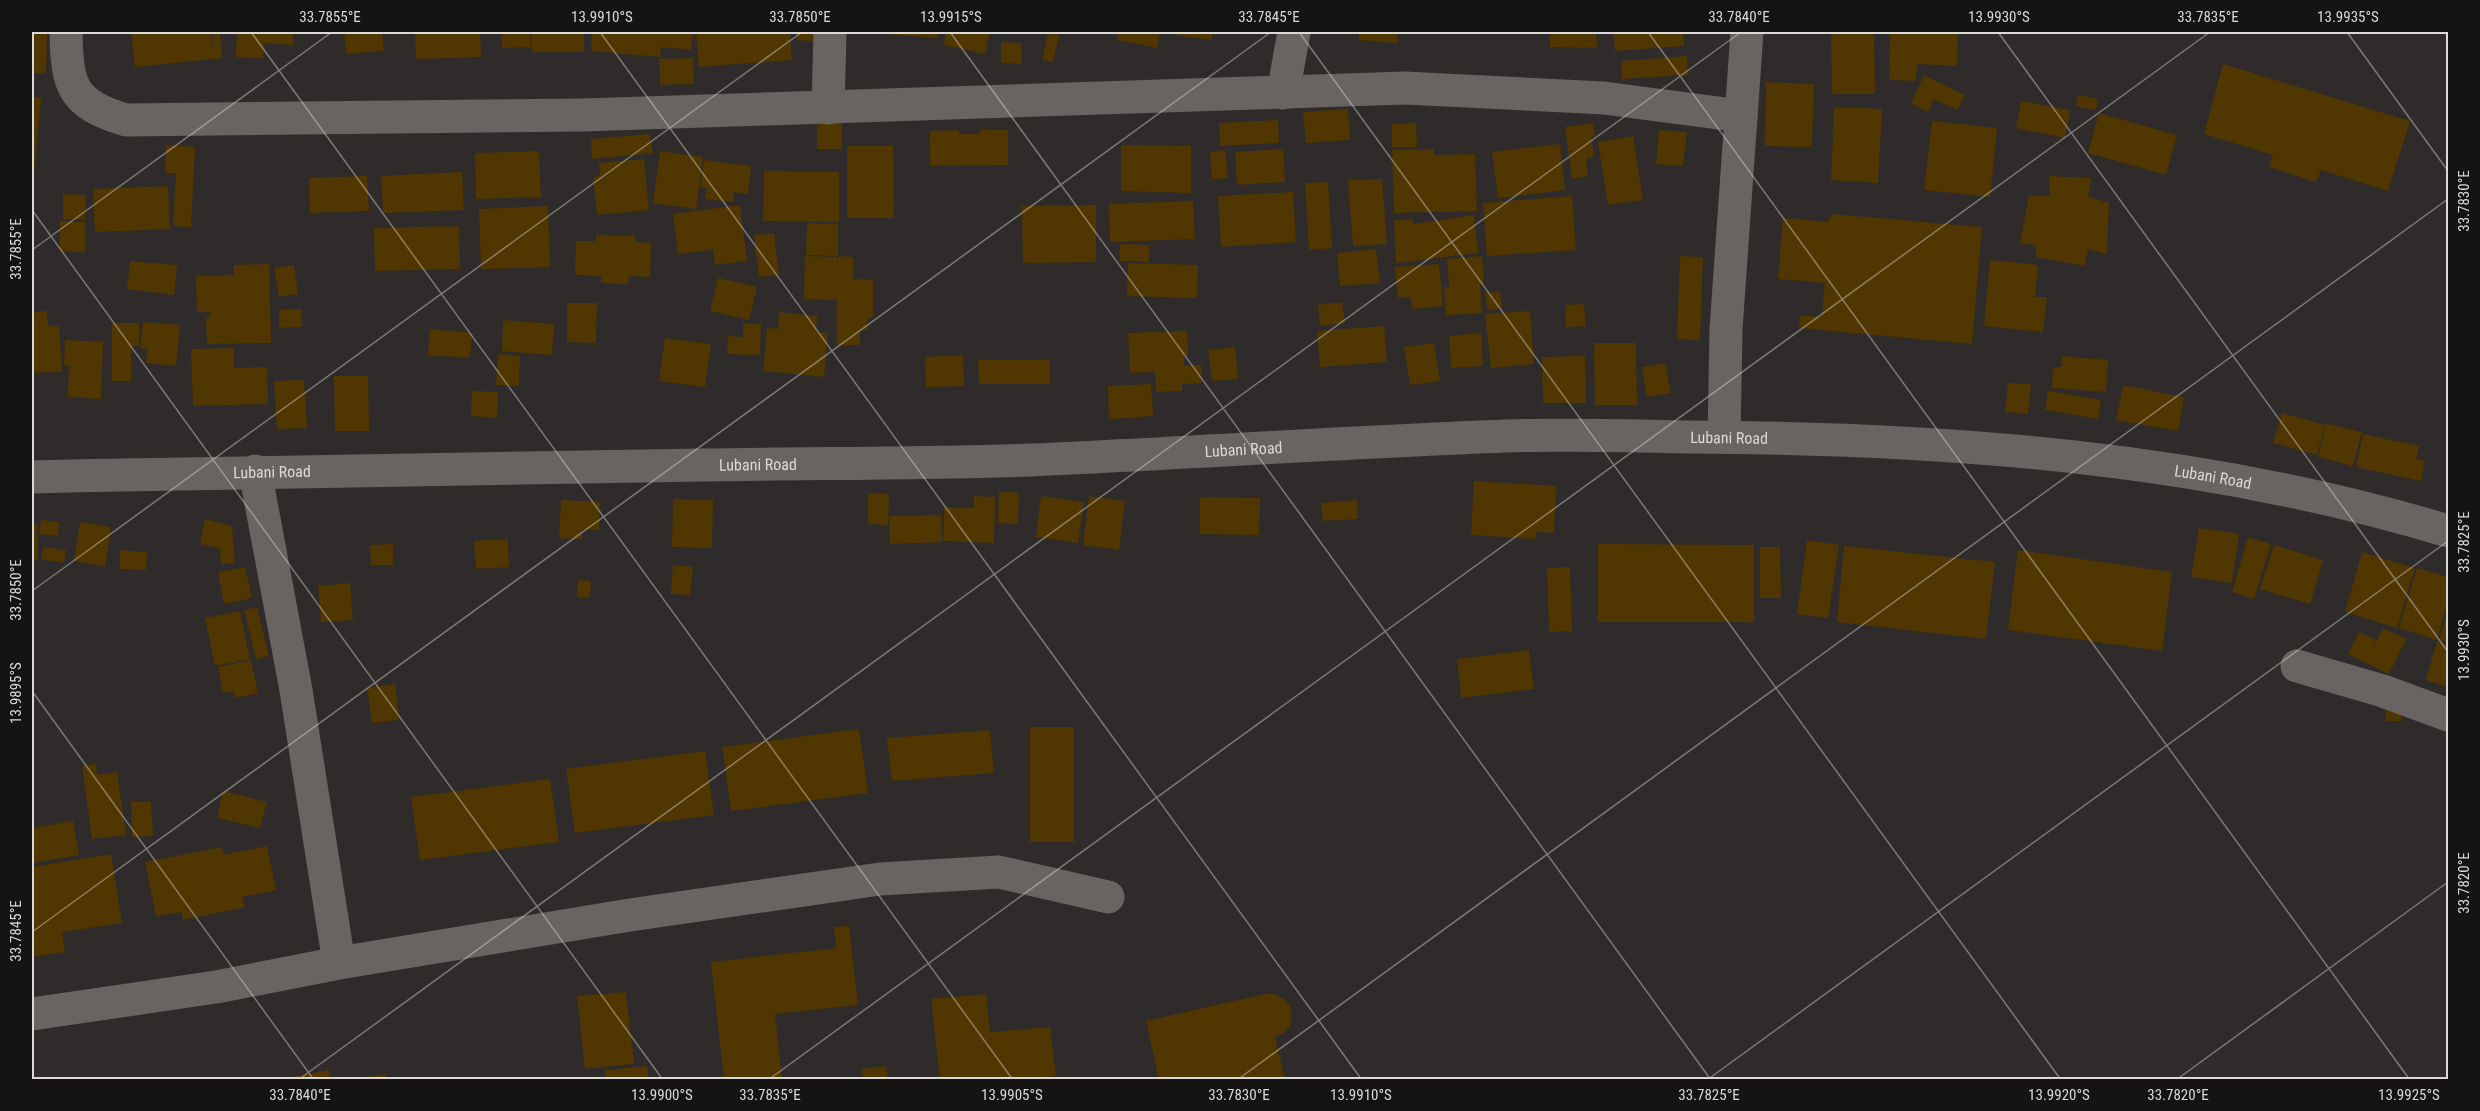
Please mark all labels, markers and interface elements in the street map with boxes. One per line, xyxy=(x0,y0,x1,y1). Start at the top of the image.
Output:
text: 33.7855°E xyxy=(299,8,361,26)
text: 13.9910°S xyxy=(571,8,633,26)
text: 33.7850°E xyxy=(769,8,831,26)
text: 13.9915°S xyxy=(920,8,982,26)
text: 33.7845°E xyxy=(1238,8,1300,26)
text: 33.7840°E xyxy=(1708,8,1770,26)
text: 13.9930°S xyxy=(1968,8,2030,26)
text: 33.7835°E xyxy=(2177,8,2239,26)
text: 13.9935°S xyxy=(2317,8,2379,26)
text: 33.7830°E xyxy=(2455,170,2473,232)
text: 33.7855°E xyxy=(7,218,25,280)
street label: Lubani Road xyxy=(1690,428,1768,447)
street label: Lubani Road xyxy=(1204,437,1283,461)
street label: Lubani Road xyxy=(719,454,797,474)
street label: Lubani Road xyxy=(233,461,311,482)
street label: Lubani Road xyxy=(2173,461,2253,493)
text: 33.7825°E xyxy=(2455,511,2473,573)
text: 33.7850°E xyxy=(7,559,25,621)
text: 13.9930°S xyxy=(2455,619,2473,681)
text: 13.9895°S xyxy=(7,662,25,724)
text: 33.7820°E xyxy=(2455,852,2473,914)
text: 33.7845°E xyxy=(7,900,25,962)
text: 33.7840°E xyxy=(269,1086,331,1104)
text: 13.9900°S xyxy=(631,1086,693,1104)
text: 33.7835°E xyxy=(739,1086,801,1104)
text: 13.9905°S xyxy=(981,1086,1043,1104)
text: 33.7830°E xyxy=(1208,1086,1270,1104)
text: 13.9910°S xyxy=(1330,1086,1392,1104)
text: 33.7825°E xyxy=(1678,1086,1740,1104)
text: 13.9920°S xyxy=(2028,1086,2090,1104)
text: 33.7820°E xyxy=(2147,1086,2209,1104)
text: 13.9925°S xyxy=(2378,1086,2440,1104)

